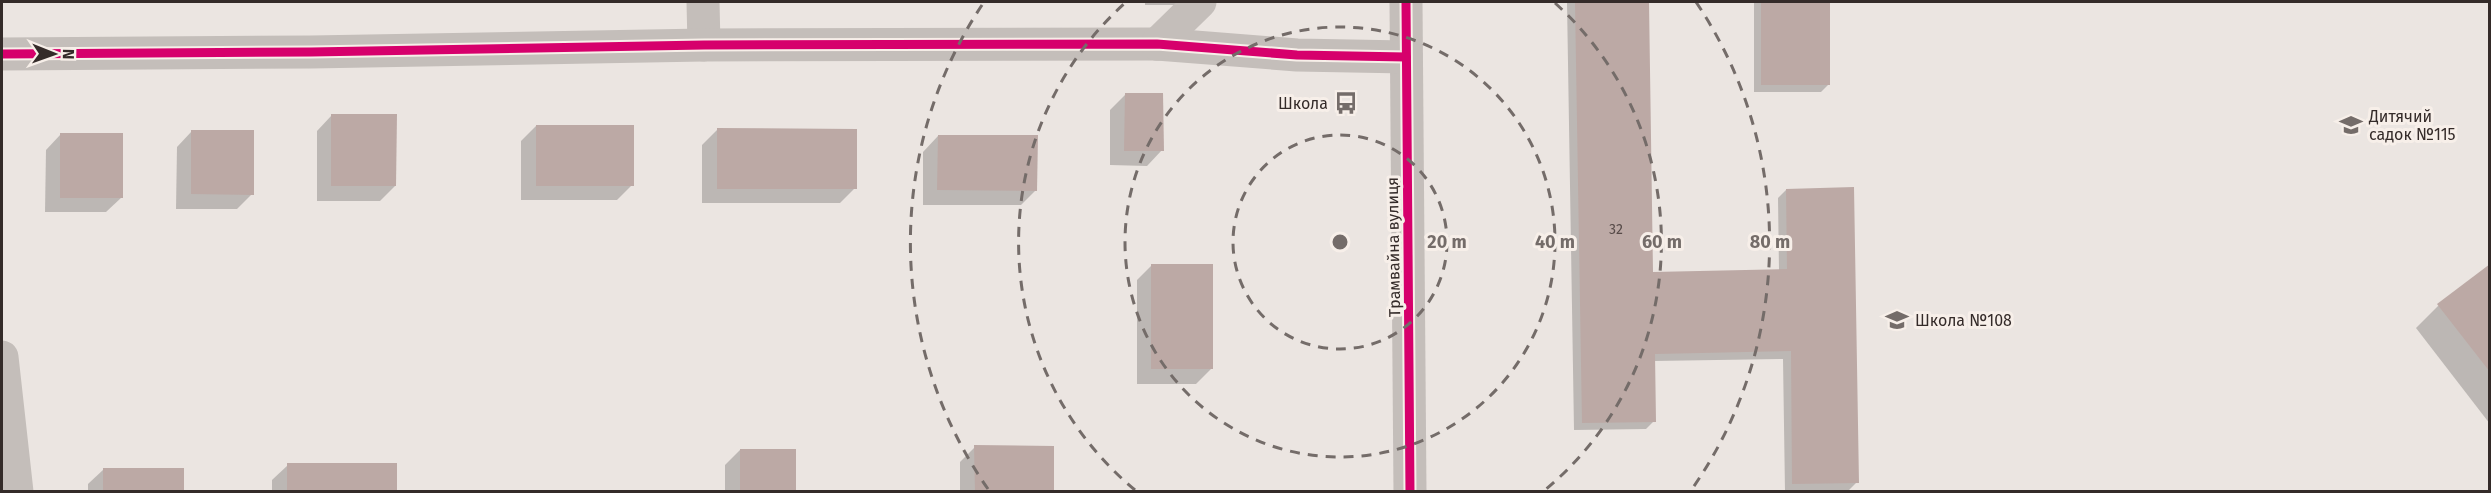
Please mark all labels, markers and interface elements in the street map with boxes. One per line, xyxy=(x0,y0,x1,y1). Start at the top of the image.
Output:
north arrow xyxy=(24,24,84,84)
text: N xyxy=(59,49,78,60)
bus stop icon: Школа xyxy=(1333,90,1359,116)
place label: Школа xyxy=(1278,94,1328,113)
place label: Дитячий садок №115 xyxy=(2368,107,2456,144)
school or university icon: Дитячий садок №115 xyxy=(2338,112,2364,138)
street label: Трамвайна вулиця xyxy=(1383,177,1404,317)
house number: 32 xyxy=(1609,221,1623,238)
text: 20 m xyxy=(1427,231,1467,253)
text: 40 m xyxy=(1535,231,1575,253)
text: 60 m xyxy=(1642,231,1682,253)
text: 80 m xyxy=(1750,231,1790,253)
centre of rings xyxy=(1330,232,1350,252)
school or university icon: Школа №108 xyxy=(1884,307,1910,333)
place label: Школа №108 xyxy=(1915,311,2012,330)

